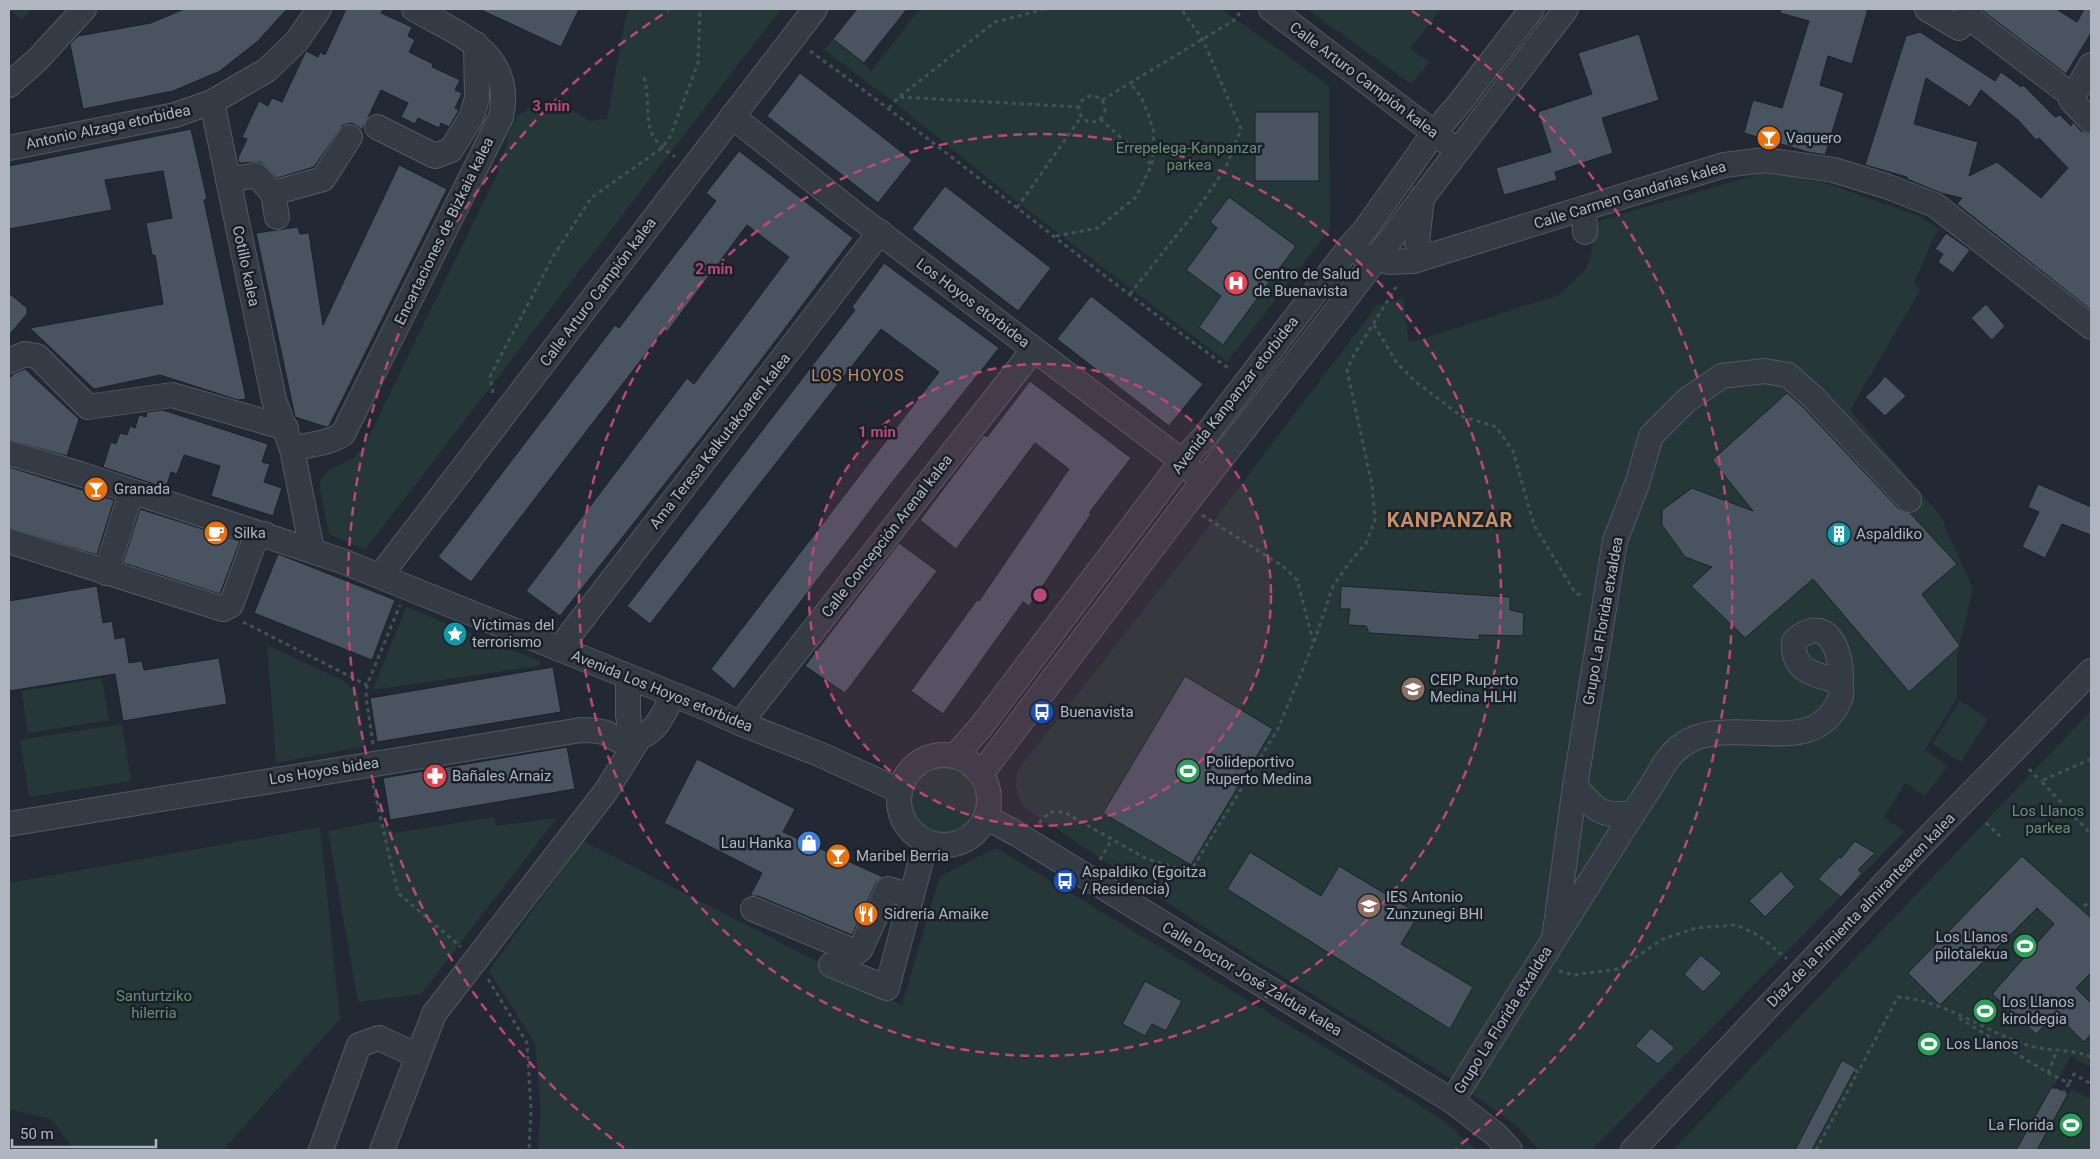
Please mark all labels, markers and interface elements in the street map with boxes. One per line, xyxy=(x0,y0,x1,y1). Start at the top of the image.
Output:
street label: Calle Arturo Campión kalea xyxy=(1286,18,1442,142)
text: 3 min xyxy=(532,97,570,115)
street label: Antonio Alzaga etorbidea xyxy=(24,101,192,153)
bar icon: Vaquero xyxy=(1756,125,1782,151)
place label: Vaquero xyxy=(1786,129,1842,147)
street label: Encartaciones de Bizkaia kalea xyxy=(391,134,497,328)
park label: Errepelega-Kanpanzar parkea xyxy=(1116,139,1262,174)
street label: Calle Carmen Gandarias kalea xyxy=(1532,157,1728,233)
street label: Calle Arturo Campión kalea xyxy=(536,214,660,370)
street label: Cotillo kalea xyxy=(229,224,263,308)
street label: Los Hoyos etorbidea xyxy=(913,255,1033,351)
text: 2 min xyxy=(695,260,733,278)
place label: Centro de Salud de Buenavista xyxy=(1254,265,1360,300)
hospital icon: Centro de Salud de Buenavista xyxy=(1223,270,1249,296)
street label: Avenida Kanpanzar etorbidea xyxy=(1168,313,1302,477)
street label: Ama Teresa Kalkutakoaren kalea xyxy=(646,350,794,532)
district label: LOS HOYOS xyxy=(811,366,905,385)
text: 1 min xyxy=(858,423,896,441)
street label: Calle Concepción Arenal kalea xyxy=(818,451,956,621)
bar icon: Granada xyxy=(83,476,109,502)
place label: Granada xyxy=(114,480,170,498)
district label: KANPANZAR xyxy=(1387,508,1513,532)
cafe icon: Silka xyxy=(203,520,229,546)
building icon: Aspaldiko xyxy=(1826,521,1852,547)
place label: Silka xyxy=(234,524,266,542)
place label: Aspaldiko xyxy=(1856,525,1922,543)
street label: Grupo La Florida etxaldea xyxy=(1579,535,1627,707)
centre of rings xyxy=(1031,586,1049,604)
place label: Víctimas del terrorismo xyxy=(472,616,555,651)
place icon: Víctimas del terrorismo xyxy=(442,621,468,647)
street label: Avenida Los Hoyos etorbidea xyxy=(569,646,755,736)
place label: CEIP Ruperto Medina HLHI xyxy=(1430,671,1518,706)
school or university icon: CEIP Ruperto Medina HLHI xyxy=(1400,676,1426,702)
bus stop icon: Buenavista xyxy=(1029,699,1055,725)
place label: Buenavista xyxy=(1060,703,1134,721)
street label: Los Hoyos bidea xyxy=(268,753,380,789)
place label: Polideportivo Ruperto Medina xyxy=(1206,753,1312,788)
sports icon: Polideportivo Ruperto Medina xyxy=(1175,758,1201,784)
pharmacy icon: Bañales Arnaiz xyxy=(422,763,448,789)
place label: Bañales Arnaiz xyxy=(452,767,551,785)
park label: Los Llanos parkea xyxy=(2012,802,2084,837)
street label: Díaz de la Pimienta almirantearen kalea xyxy=(1763,809,1959,1011)
shop icon: Lau Hanka xyxy=(796,830,822,856)
place label: Lau Hanka xyxy=(721,834,792,852)
bar icon: Maribel Berria xyxy=(825,843,851,869)
place label: Maribel Berria xyxy=(856,847,949,865)
place label: Aspaldiko (Egoitza / Residencia) xyxy=(1082,863,1206,898)
bus stop icon: Aspaldiko (Egoitza / Residencia) xyxy=(1052,868,1078,894)
place label: IES Antonio Zunzunegi BHI xyxy=(1386,888,1483,923)
school or university icon: IES Antonio Zunzunegi BHI xyxy=(1356,893,1382,919)
restaurant icon: Sidrería Amaike xyxy=(853,901,879,927)
place label: Sidrería Amaike xyxy=(884,905,989,923)
street label: Calle Doctor José Zaldua kalea xyxy=(1159,918,1345,1040)
place label: Los Llanos pilotalekua xyxy=(1935,928,2008,963)
sports icon: Los Llanos pilotalekua xyxy=(2012,933,2038,959)
street label: Grupo La Florida etxaldea xyxy=(1450,943,1556,1097)
park label: Santurtziko hilerria xyxy=(116,987,192,1022)
place label: Los Llanos kiroldegia xyxy=(2002,993,2075,1028)
sports icon: Los Llanos kiroldegia xyxy=(1972,998,1998,1024)
sports icon: Los Llanos xyxy=(1916,1031,1942,1057)
place label: Los Llanos xyxy=(1946,1035,2019,1053)
sports icon: La Florida xyxy=(2058,1112,2084,1138)
scale bar xyxy=(12,1116,156,1148)
place label: La Florida xyxy=(1988,1116,2054,1134)
text: 50 m xyxy=(20,1125,54,1143)

